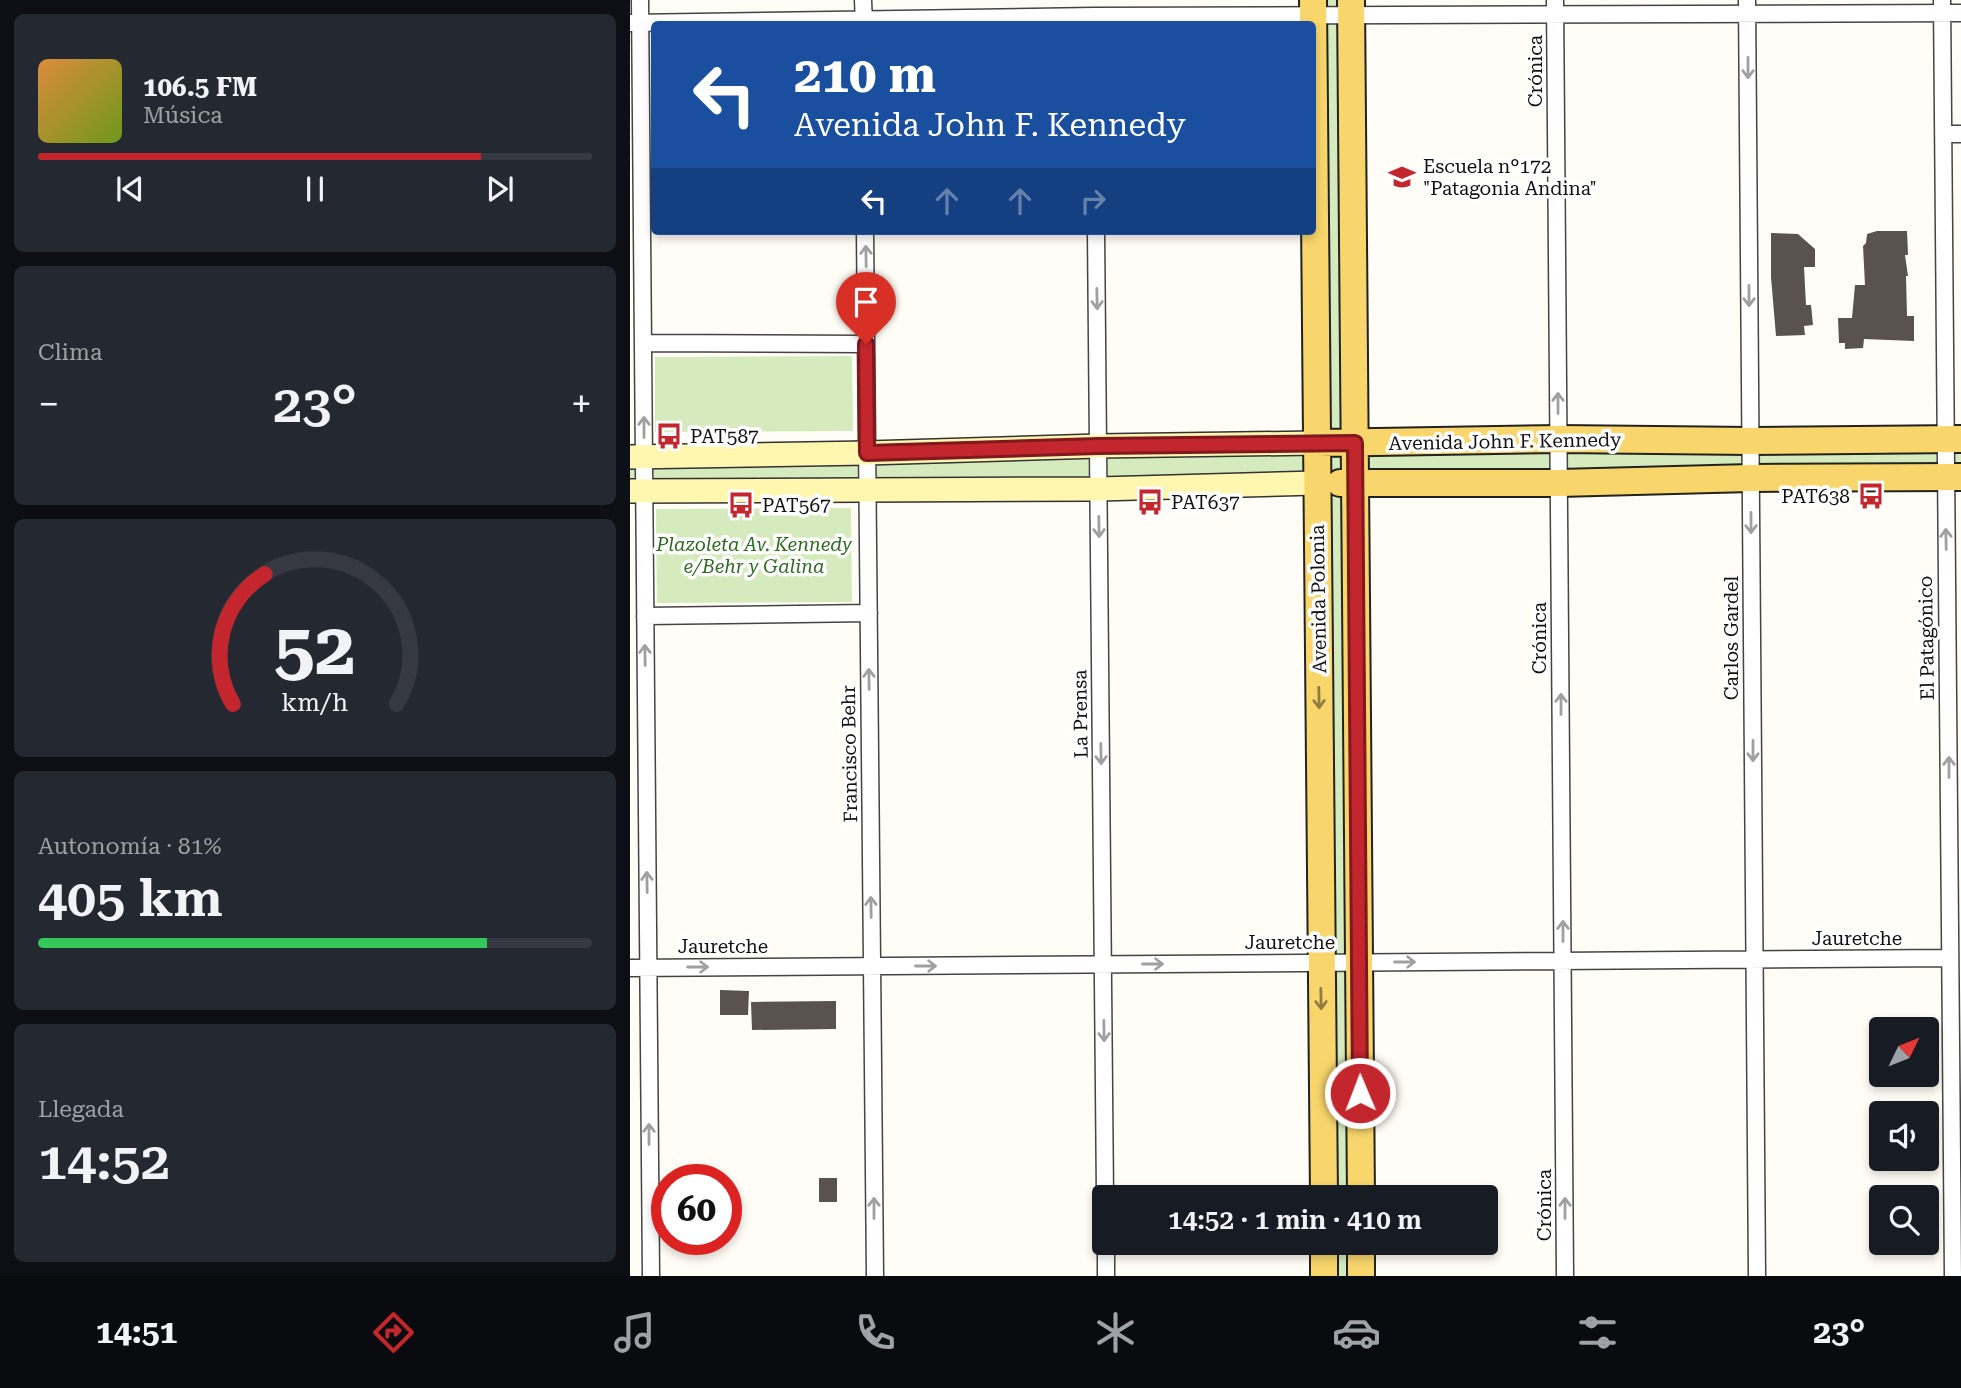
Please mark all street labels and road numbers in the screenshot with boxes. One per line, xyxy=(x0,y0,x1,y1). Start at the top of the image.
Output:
street label: Crónica xyxy=(1524,34,1547,107)
street label: Avenida John F. Kennedy xyxy=(1389,428,1622,455)
street label: Avenida Polonia xyxy=(1306,524,1331,674)
street label: Carlos Gardel xyxy=(1720,576,1743,700)
street label: El Patagónico xyxy=(1914,576,1939,700)
street label: Crónica xyxy=(1528,601,1551,674)
street label: La Prensa xyxy=(1068,669,1093,759)
street label: Francisco Behr xyxy=(837,685,862,823)
street label: Jauretche xyxy=(1812,927,1902,950)
street label: Jauretche xyxy=(1245,931,1335,954)
street label: Jauretche xyxy=(678,935,768,958)
street label: Crónica xyxy=(1533,1168,1556,1241)

